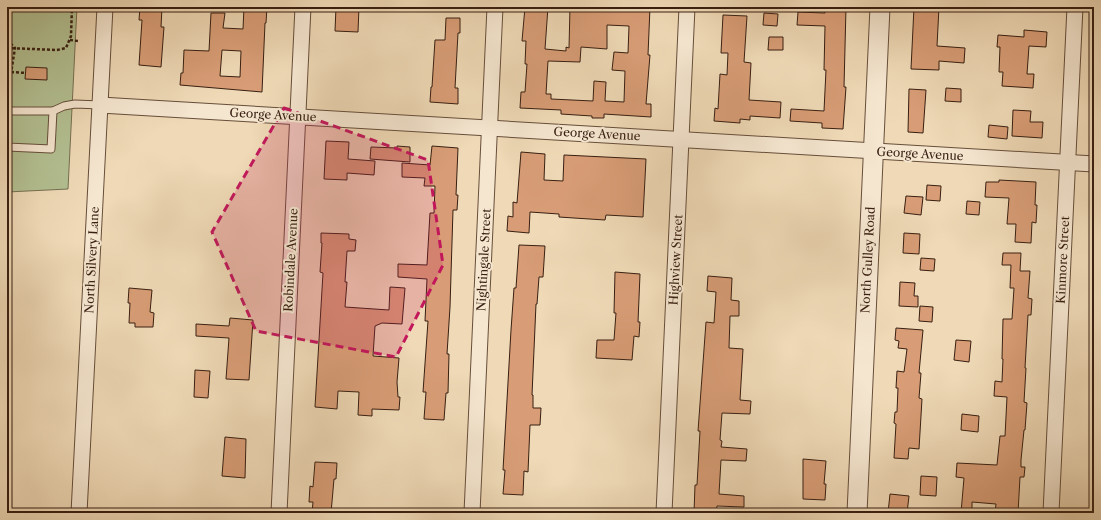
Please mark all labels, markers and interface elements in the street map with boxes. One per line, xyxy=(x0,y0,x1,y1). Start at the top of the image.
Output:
street label: George Avenue xyxy=(229,105,317,124)
street label: George Avenue xyxy=(553,124,641,143)
street label: George Avenue xyxy=(876,144,964,163)
street label: North Silvery Lane xyxy=(81,206,102,314)
street label: North Gulley Road xyxy=(857,206,878,314)
street label: Nightingale Street xyxy=(473,207,494,312)
street label: Robindale Avenue xyxy=(280,208,301,312)
street label: Highview Street xyxy=(666,213,685,306)
street label: Kinmore Street xyxy=(1053,215,1072,304)

